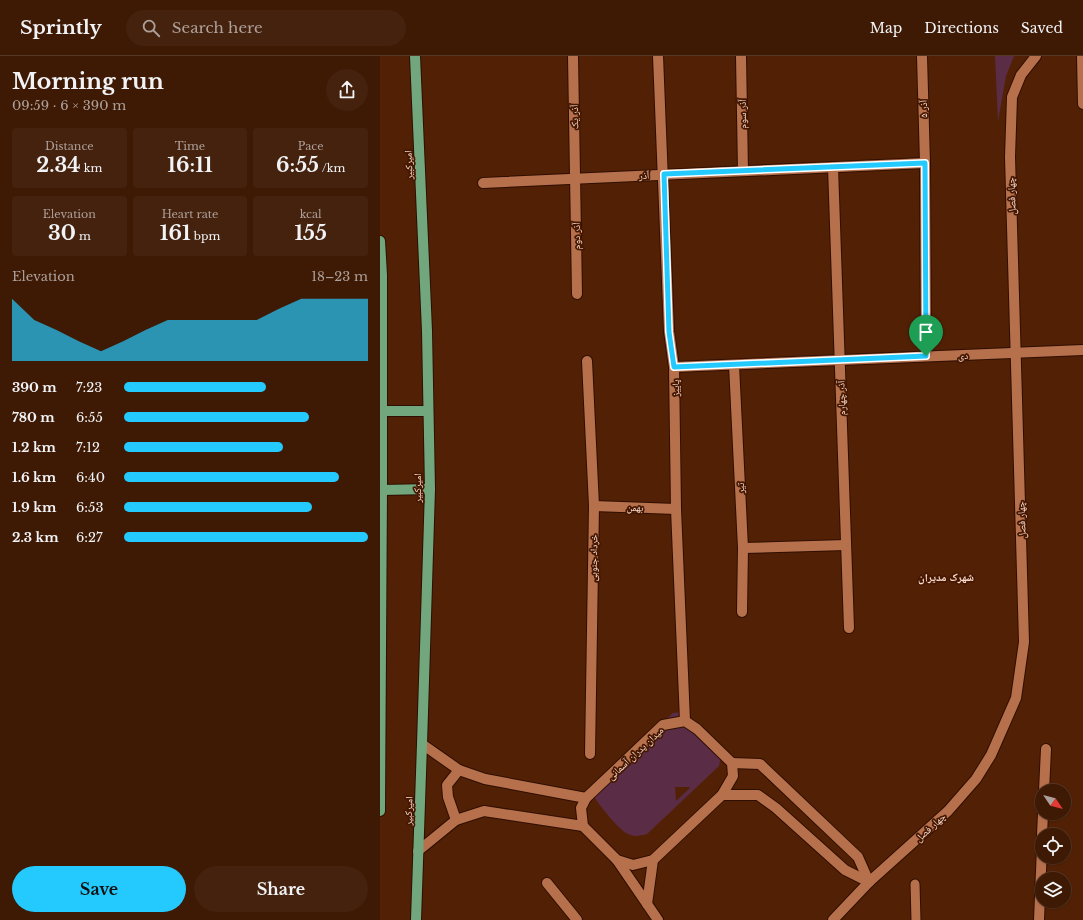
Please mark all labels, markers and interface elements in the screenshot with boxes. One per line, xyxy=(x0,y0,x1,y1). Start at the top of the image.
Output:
search box xyxy=(126,10,406,46)
text: Sprintly xyxy=(20,16,102,39)
icon: search xyxy=(140,17,162,39)
text: Search here xyxy=(172,18,263,37)
text: Map xyxy=(870,19,902,37)
text: Directions xyxy=(924,19,999,37)
text: Saved xyxy=(1021,19,1063,37)
text: Morning run xyxy=(12,68,164,95)
button: share xyxy=(326,69,368,111)
text: 09:59 · 6 × 390 m xyxy=(12,97,126,114)
street label: آذر سوم xyxy=(736,99,750,129)
street label: آذر ۵ xyxy=(917,99,930,118)
street label: آذر یک xyxy=(568,104,581,129)
text: Distance xyxy=(45,139,94,153)
text: Time xyxy=(175,139,205,153)
text: Pace xyxy=(298,139,324,153)
street label: امیرکبیر xyxy=(401,150,416,181)
text: 2.34 xyxy=(36,153,81,177)
text: 16:11 xyxy=(167,153,213,177)
text: 6:55 xyxy=(276,153,319,177)
text: km xyxy=(81,161,102,175)
text: /km xyxy=(319,161,345,175)
street label: آذر xyxy=(637,169,650,182)
street label: چهار فصل xyxy=(1004,176,1019,215)
text: Elevation xyxy=(43,207,96,221)
text: Heart rate xyxy=(162,207,218,221)
text: kcal xyxy=(300,207,322,221)
text: 30 xyxy=(48,221,76,245)
text: 161 xyxy=(160,221,191,245)
text: 155 xyxy=(294,221,327,245)
street label: آذر دوم xyxy=(570,222,584,250)
text: m xyxy=(76,229,91,243)
text: bpm xyxy=(191,229,220,243)
text: Elevation xyxy=(12,268,75,285)
text: 18–23 m xyxy=(311,268,368,285)
pin xyxy=(909,315,943,356)
icon: arrive xyxy=(915,321,937,343)
street label: دی xyxy=(958,349,968,362)
text: 390 m xyxy=(12,379,57,396)
text: 7:23 xyxy=(76,379,102,396)
street label: پاییز xyxy=(669,379,682,398)
street label: آذر چهارم xyxy=(834,380,850,416)
text: 780 m xyxy=(12,409,55,426)
text: 6:55 xyxy=(76,409,103,426)
text: 1.2 km xyxy=(12,439,56,456)
text: 7:12 xyxy=(76,439,100,456)
text: 1.6 km xyxy=(12,469,56,486)
text: 6:40 xyxy=(76,469,105,486)
street label: امیرکبیر xyxy=(411,473,424,504)
street label: تیر xyxy=(734,482,747,495)
text: 1.9 km xyxy=(12,499,56,516)
text: 6:53 xyxy=(76,499,103,516)
street label: چهار فصل xyxy=(1014,500,1029,539)
street label: بهمن xyxy=(626,501,644,514)
text: 2.3 km xyxy=(12,529,59,546)
text: 6:27 xyxy=(76,529,103,546)
street label: خرداد جنوبی xyxy=(587,534,600,582)
district label: شهرک مدیران xyxy=(918,570,974,585)
street label: میدان پدران آسمانی xyxy=(604,724,667,783)
north arrow xyxy=(1035,784,1071,820)
map controls xyxy=(1035,784,1071,908)
street label: امیرکبیر xyxy=(401,796,416,827)
street label: چهار فصل xyxy=(912,810,949,845)
button: locate xyxy=(1035,828,1071,864)
button: Save xyxy=(12,866,186,912)
button: Share xyxy=(194,866,368,912)
button: layers xyxy=(1035,872,1071,908)

